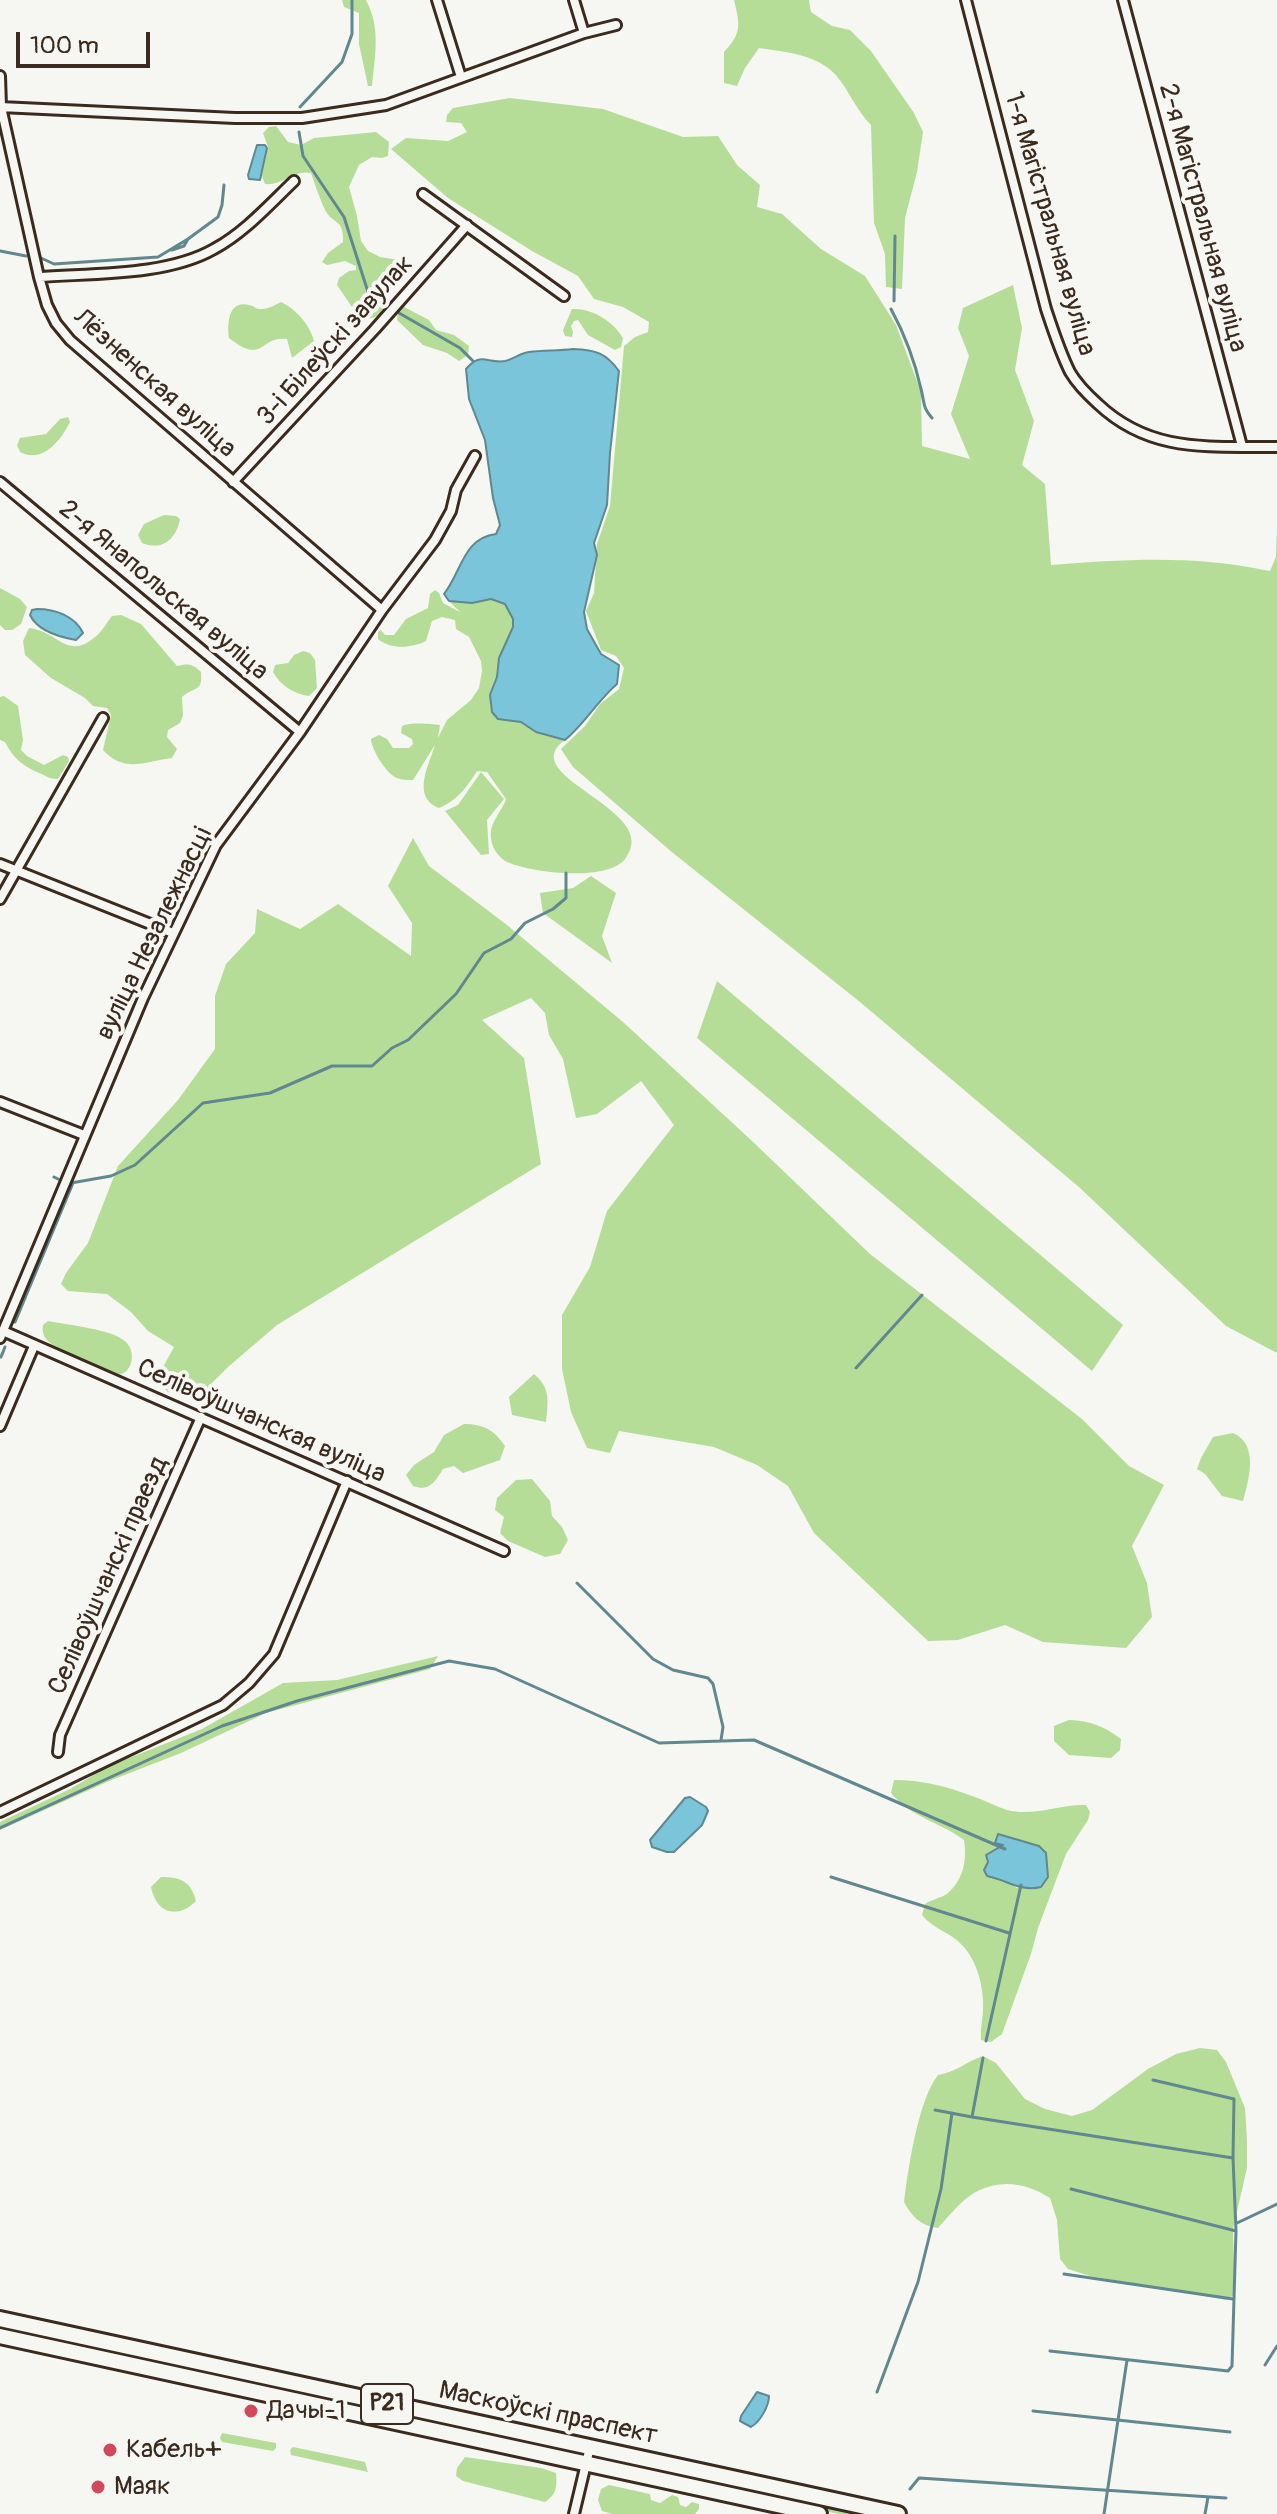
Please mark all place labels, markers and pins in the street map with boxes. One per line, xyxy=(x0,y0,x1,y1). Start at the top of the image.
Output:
place label: Дачы-1 xyxy=(267,2395,346,2427)
marker: Дачы-1 xyxy=(242,2402,260,2420)
place label: Кабель+ xyxy=(126,2434,220,2466)
marker: Кабель+ xyxy=(101,2441,119,2459)
place label: Маяк xyxy=(114,2471,170,2503)
marker: Маяк xyxy=(89,2478,107,2496)

